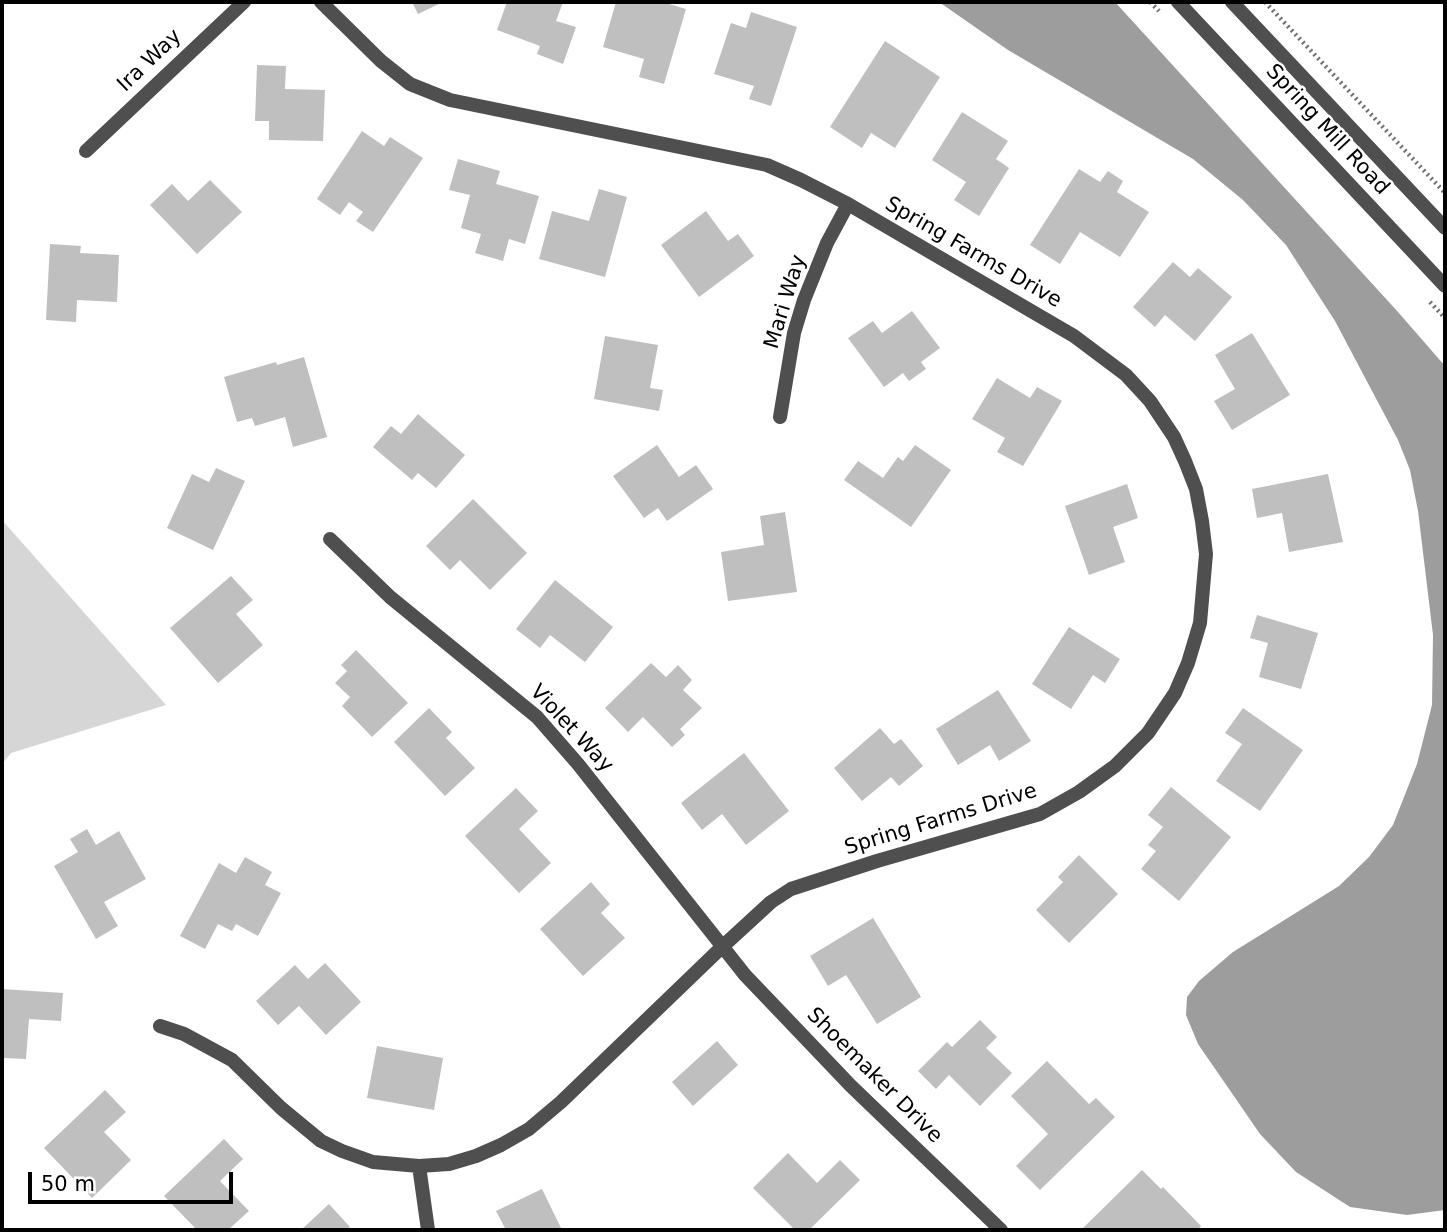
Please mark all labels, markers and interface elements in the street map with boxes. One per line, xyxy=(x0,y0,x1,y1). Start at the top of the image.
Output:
street label: Ira Way xyxy=(113,24,187,98)
street label: Spring Mill Road xyxy=(1260,59,1394,201)
street label: Spring Farms Drive xyxy=(880,192,1066,314)
street label: Mari Way xyxy=(760,252,812,352)
street label: Violet Way xyxy=(524,680,618,778)
street label: Spring Farms Drive xyxy=(842,779,1040,861)
street label: Shoemaker Drive xyxy=(801,1003,947,1149)
scale bar xyxy=(32,1158,236,1202)
text: 50 m xyxy=(41,1172,95,1196)

